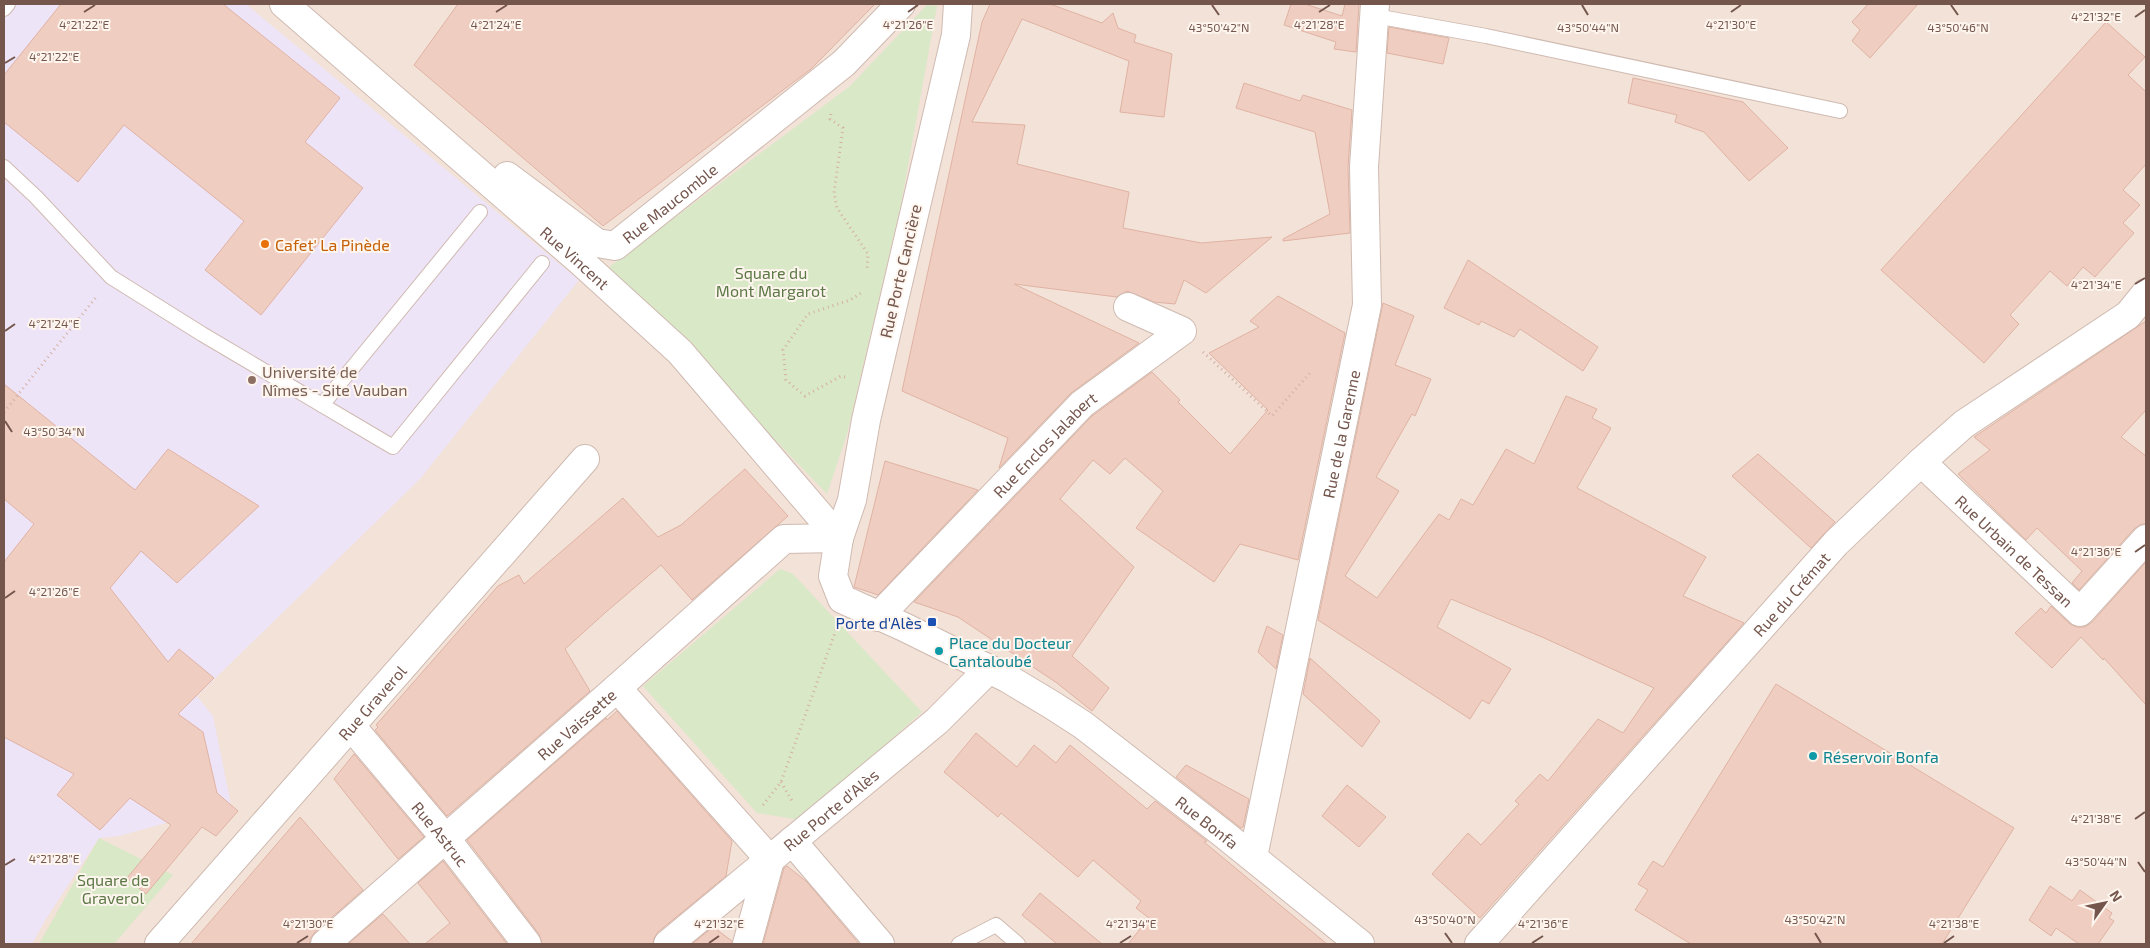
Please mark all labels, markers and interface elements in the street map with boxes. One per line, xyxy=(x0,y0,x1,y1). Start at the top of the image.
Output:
text: 4°21'32"E xyxy=(2071,9,2121,23)
text: 4°21'22"E xyxy=(59,17,109,31)
text: 4°21'24"E xyxy=(471,17,522,31)
text: 4°21'26"E xyxy=(883,17,933,31)
text: 4°21'28"E xyxy=(1294,17,1345,31)
text: 4°21'30"E xyxy=(1706,17,1757,31)
text: 43°50'42"N xyxy=(1188,20,1250,34)
text: 43°50'44"N xyxy=(1557,20,1619,34)
text: 43°50'46"N xyxy=(1927,20,1989,34)
text: 4°21'22"E xyxy=(29,49,79,63)
street label: Rue Maucomble xyxy=(618,159,721,246)
street label: Rue Porte Cancière xyxy=(875,202,925,340)
street label: Rue Vincent xyxy=(537,222,614,293)
place label: Cafet' La Pinède xyxy=(275,235,390,254)
marker: Cafet' La Pinède xyxy=(259,238,271,250)
park label: Square du Mont Margarot xyxy=(716,263,826,300)
text: 4°21'34"E xyxy=(2071,277,2122,291)
text: 4°21'24"E xyxy=(29,316,80,330)
place label: Université de Nîmes - Site Vauban xyxy=(262,362,408,399)
street label: Rue de la Garenne xyxy=(1318,368,1363,500)
marker: Université de Nîmes - Site Vauban xyxy=(246,374,258,386)
street label: Rue Enclos Jalabert xyxy=(989,387,1100,501)
text: 43°50'34"N xyxy=(23,424,85,438)
street label: Rue Urbain de Tessan xyxy=(1952,491,2078,610)
text: 4°21'36"E xyxy=(2071,544,2121,558)
street label: Rue du Crémat xyxy=(1749,548,1833,640)
text: 4°21'26"E xyxy=(29,584,79,598)
place label: Porte d'Alès xyxy=(836,613,922,632)
marker: Porte d'Alès xyxy=(926,616,938,628)
place label: Place du Docteur Cantaloubé xyxy=(949,633,1072,670)
marker: Place du Docteur Cantaloubé xyxy=(933,645,945,657)
street label: Rue Graverol xyxy=(333,660,410,743)
street label: Rue Vaissette xyxy=(533,684,619,763)
place label: Réservoir Bonfa xyxy=(1823,747,1939,766)
marker: Réservoir Bonfa xyxy=(1807,750,1819,762)
street label: Rue Porte d'Alès xyxy=(779,764,882,854)
street label: Rue Bonfa xyxy=(1172,791,1243,852)
street label: Rue Astruc xyxy=(409,797,473,870)
text: 4°21'38"E xyxy=(2071,811,2122,825)
text: 4°21'28"E xyxy=(29,851,80,865)
text: 43°50'44"N xyxy=(2065,854,2127,868)
park label: Square de Graverol xyxy=(77,870,149,907)
north arrow xyxy=(2080,878,2130,928)
text: N xyxy=(2106,887,2126,905)
text: 43°50'40"N xyxy=(1414,912,1476,926)
text: 43°50'42"N xyxy=(1784,912,1846,926)
text: 4°21'30"E xyxy=(283,916,334,930)
text: 4°21'32"E xyxy=(694,916,744,930)
text: 4°21'34"E xyxy=(1106,916,1157,930)
text: 4°21'36"E xyxy=(1518,916,1568,930)
text: 4°21'38"E xyxy=(1929,916,1980,930)

